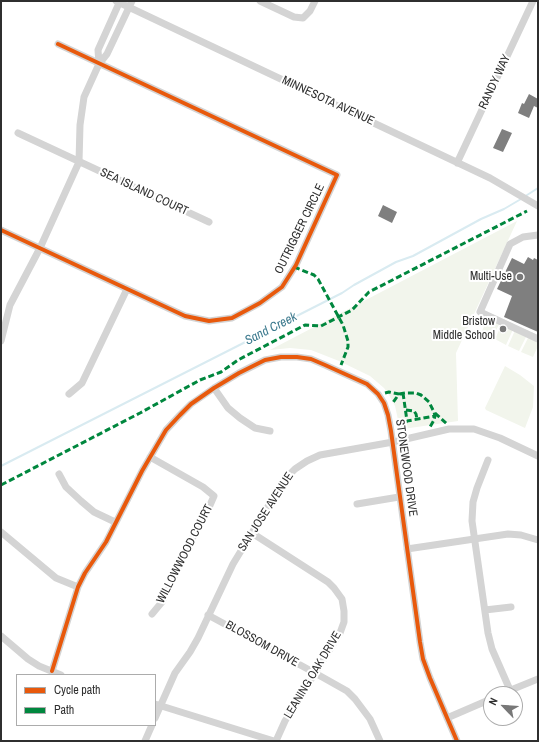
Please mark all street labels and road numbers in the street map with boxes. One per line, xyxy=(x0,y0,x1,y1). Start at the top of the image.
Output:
street label: RANDY WAY xyxy=(476,52,514,112)
street label: MINNESOTA AVENUE xyxy=(280,73,376,129)
street label: SEA ISLAND COURT xyxy=(98,165,190,219)
street label: OUTRIGGER CIRCLE xyxy=(272,182,328,276)
street label: STONEWOOD DRIVE xyxy=(392,418,420,518)
street label: SAN JOSE AVENUE xyxy=(235,470,297,554)
street label: WILLOWWOOD COURT xyxy=(154,502,216,606)
street label: BLOSSOM DRIVE xyxy=(223,618,301,670)
street label: LEANING OAK DRIVE xyxy=(281,629,345,721)

